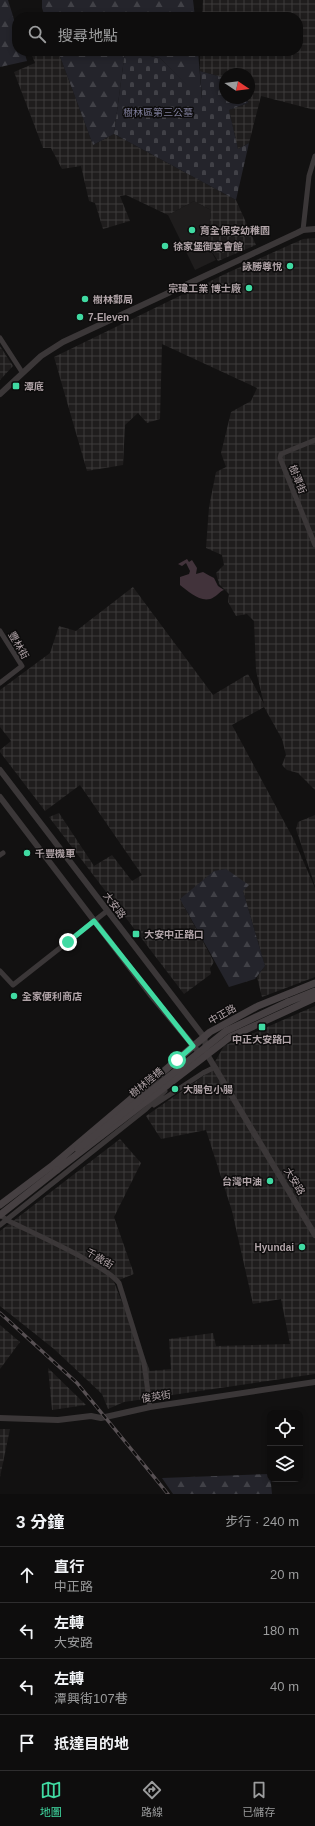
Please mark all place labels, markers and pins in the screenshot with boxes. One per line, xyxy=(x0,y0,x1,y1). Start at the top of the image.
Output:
marker: 育全保安幼稚園 xyxy=(187,225,197,235)
place label: 育全保安幼稚園 xyxy=(200,225,270,236)
marker: 徐家堡御宴會館 xyxy=(160,241,170,251)
place label: 徐家堡御宴會館 xyxy=(173,241,243,252)
place label: 詠勝尊悅 xyxy=(242,261,283,272)
marker: 詠勝尊悅 xyxy=(285,261,295,271)
place label: 宗瑋工業 博士廠 xyxy=(168,283,241,294)
marker: 宗瑋工業 博士廠 xyxy=(244,283,254,293)
marker: 樹林郵局 xyxy=(80,294,90,304)
place label: 樹林郵局 xyxy=(93,294,133,305)
marker: 7-Eleven xyxy=(75,312,85,322)
place label: 7-Eleven xyxy=(88,312,129,323)
marker: 潭底 xyxy=(11,381,21,391)
place label: 潭底 xyxy=(24,381,44,392)
marker: 千豐機車 xyxy=(22,848,32,858)
place label: 千豐機車 xyxy=(35,848,75,859)
marker: 大安中正路口 xyxy=(131,929,141,939)
place label: 大安中正路口 xyxy=(144,929,204,940)
marker: 全家便利商店 xyxy=(9,991,19,1001)
place label: 全家便利商店 xyxy=(22,991,82,1002)
marker: 中正大安路口 xyxy=(257,1022,267,1032)
place label: 中正大安路口 xyxy=(232,1034,292,1045)
marker: 大腸包小腸 xyxy=(170,1084,180,1094)
place label: 大腸包小腸 xyxy=(183,1084,233,1095)
place label: 台灣中油 xyxy=(222,1176,262,1187)
marker: 台灣中油 xyxy=(265,1176,275,1186)
place label: Hyundai xyxy=(255,1242,294,1253)
marker: Hyundai xyxy=(297,1242,307,1252)

